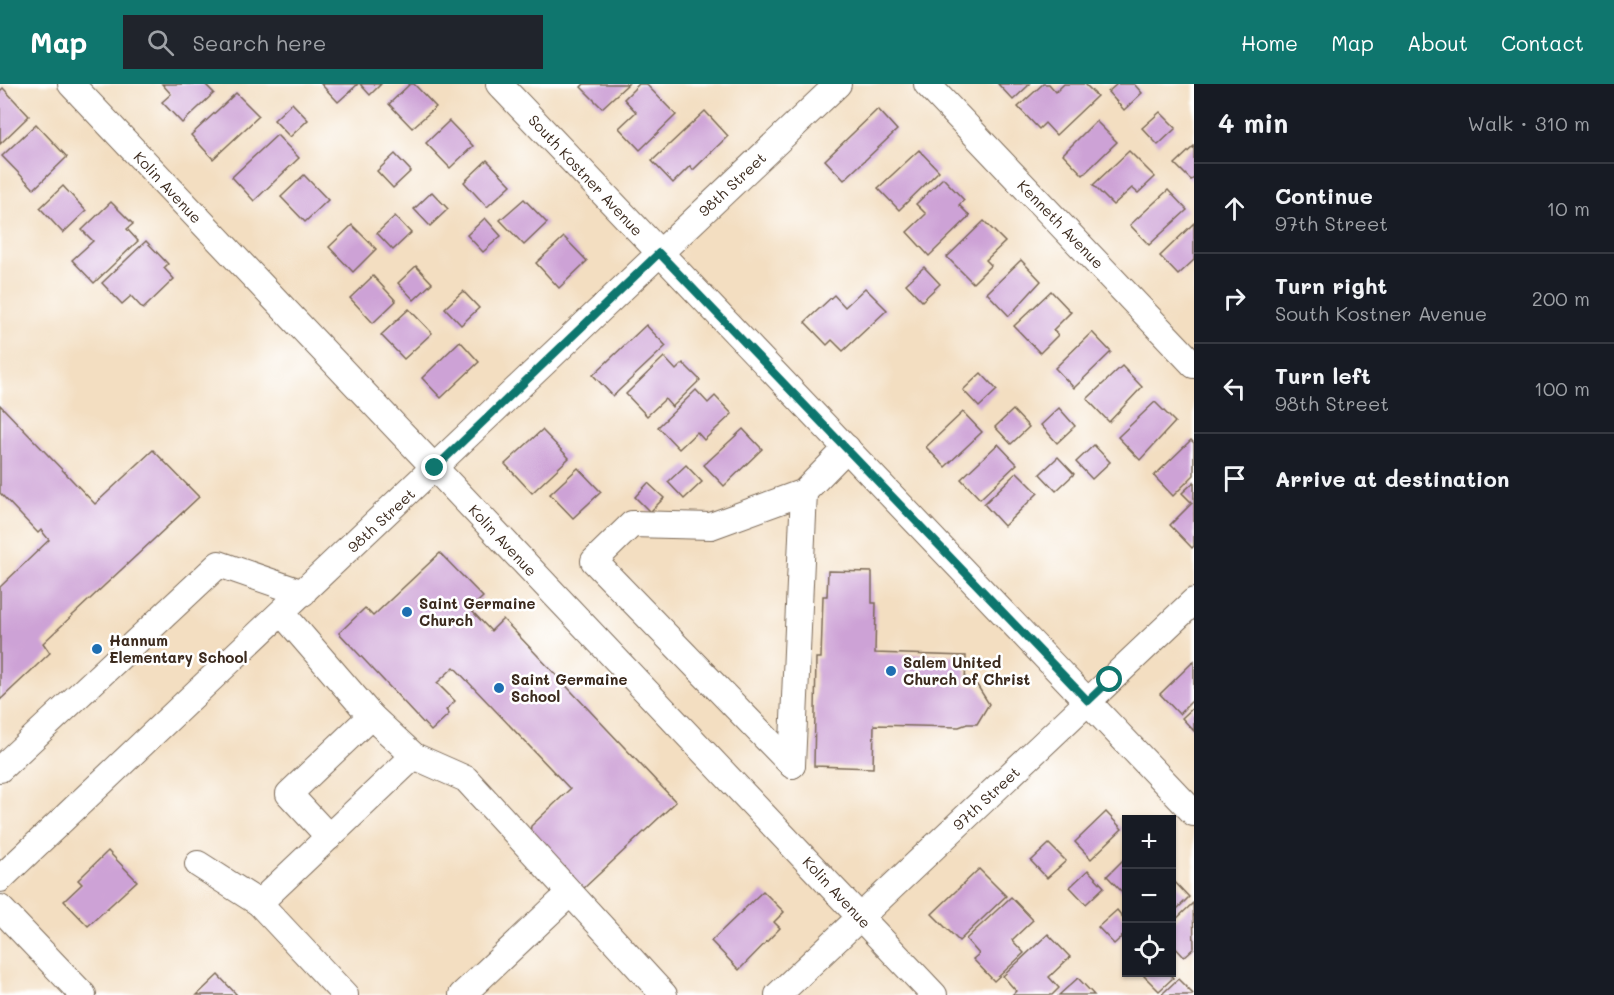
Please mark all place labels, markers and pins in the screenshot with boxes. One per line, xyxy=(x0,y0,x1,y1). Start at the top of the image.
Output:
place label: Saint Germaine Church xyxy=(419,593,535,630)
marker: Saint Germaine Church xyxy=(400,605,414,619)
place label: Hannum Elementary School xyxy=(109,630,248,667)
marker: Hannum Elementary School xyxy=(90,642,104,656)
place label: Salem United Church of Christ xyxy=(903,652,1031,689)
marker: Salem United Church of Christ xyxy=(884,664,898,678)
place label: Saint Germaine School xyxy=(511,669,627,706)
marker: Saint Germaine School xyxy=(492,681,506,695)

